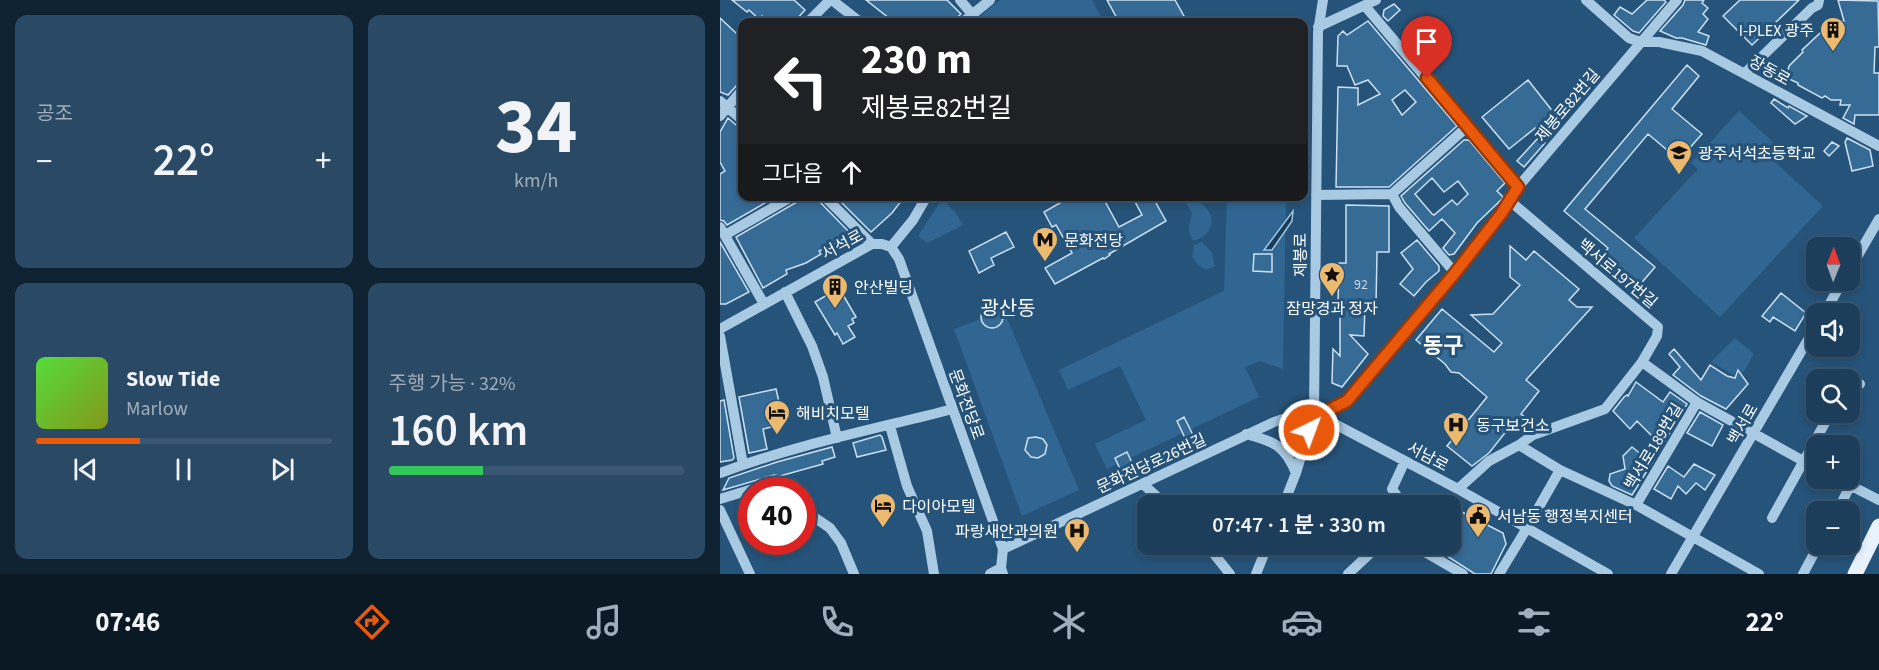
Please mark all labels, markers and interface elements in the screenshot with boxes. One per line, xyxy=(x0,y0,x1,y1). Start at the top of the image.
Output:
building icon: I-PLEX 광주 xyxy=(1818,15,1848,53)
pin xyxy=(1401,16,1452,78)
place label: I-PLEX 광주 xyxy=(1739,20,1814,42)
icon: arrive xyxy=(1410,25,1443,58)
text: 230 m xyxy=(861,30,972,90)
icon: left xyxy=(762,42,840,120)
street label: 장동로 xyxy=(1745,51,1794,91)
street label: 제봉로82번길 xyxy=(1531,64,1605,147)
text: 34 xyxy=(495,72,577,183)
text: 제봉로82번길 xyxy=(861,89,1012,128)
text: 공조 xyxy=(36,100,73,128)
text: 22° xyxy=(153,129,215,193)
text: − xyxy=(36,138,52,185)
text: + xyxy=(315,138,332,185)
school or university icon: 광주서석초등학교 xyxy=(1664,138,1694,176)
place label: 광주서석초등학교 xyxy=(1698,143,1816,165)
icon: ahead xyxy=(835,156,868,189)
text: 그다음 xyxy=(762,158,823,190)
text: km/h xyxy=(514,167,558,195)
street label: 서석로 xyxy=(818,225,867,265)
metro station icon: 문화전당 xyxy=(1030,225,1060,263)
place label: 문화전당 xyxy=(1064,230,1123,252)
street label: 제봉로 xyxy=(1290,233,1312,277)
street label: 백서로197번길 xyxy=(1573,234,1662,314)
north arrow xyxy=(1806,237,1860,291)
map controls xyxy=(1806,237,1860,555)
place icon: 잠망경과 정자 xyxy=(1317,260,1347,298)
building icon: 안산빌딩 xyxy=(820,272,850,310)
house number: 92 xyxy=(1354,275,1368,295)
place label: 안산빌딩 xyxy=(854,277,913,299)
district label: 광산동 xyxy=(980,295,1036,323)
place label: 잠망경과 정자 xyxy=(1286,298,1378,320)
button: sound xyxy=(1806,303,1860,357)
district label: 동구 xyxy=(1423,330,1463,362)
text: Slow Tide xyxy=(126,363,220,395)
street label: 문화전당로 xyxy=(943,366,989,443)
button: search xyxy=(1806,369,1860,423)
text: 주행 가능 · 32% xyxy=(389,370,515,398)
text: Marlow xyxy=(126,395,188,423)
hotel icon: 해비치모텔 xyxy=(762,398,792,436)
position arrow xyxy=(1277,398,1341,462)
text: 160 km xyxy=(389,399,528,463)
street label: 백서로189번길 xyxy=(1619,399,1688,494)
street label: 백서로 xyxy=(1722,400,1764,449)
place label: 해비치모텔 xyxy=(796,403,870,425)
hospital icon: 동구보건소 xyxy=(1441,410,1471,448)
place label: 동구보건소 xyxy=(1476,415,1550,437)
street label: 문화전당로26번길 xyxy=(1093,429,1210,499)
button: + xyxy=(1806,435,1860,489)
street label: 서남로 xyxy=(1403,437,1452,477)
icon: previous xyxy=(69,453,102,486)
icon: pause xyxy=(167,453,200,486)
icon: next xyxy=(266,453,299,486)
speed limit sign: 40 xyxy=(738,477,816,555)
hotel icon: 다이아모텔 xyxy=(868,491,898,529)
place label: 다이아모텔 xyxy=(902,496,976,518)
public building icon: 서남동 행정복지센터 xyxy=(1463,501,1493,539)
button: − xyxy=(1806,501,1860,555)
place label: 서남동 행정복지센터 xyxy=(1497,506,1633,528)
text: 07:47 · 1 분 · 330 m xyxy=(1212,509,1386,541)
hospital icon: 파랑새안과의원 xyxy=(1062,516,1092,554)
place label: 파랑새안과의원 xyxy=(955,521,1058,543)
icon: directions xyxy=(351,601,393,643)
icon: music xyxy=(583,601,625,643)
icon: phone xyxy=(816,601,858,643)
icon: climate xyxy=(1048,601,1090,643)
icon: car xyxy=(1281,601,1323,643)
icon: filters xyxy=(1513,601,1555,643)
text: 07:46 xyxy=(95,603,160,642)
text: 22° xyxy=(1745,603,1784,642)

